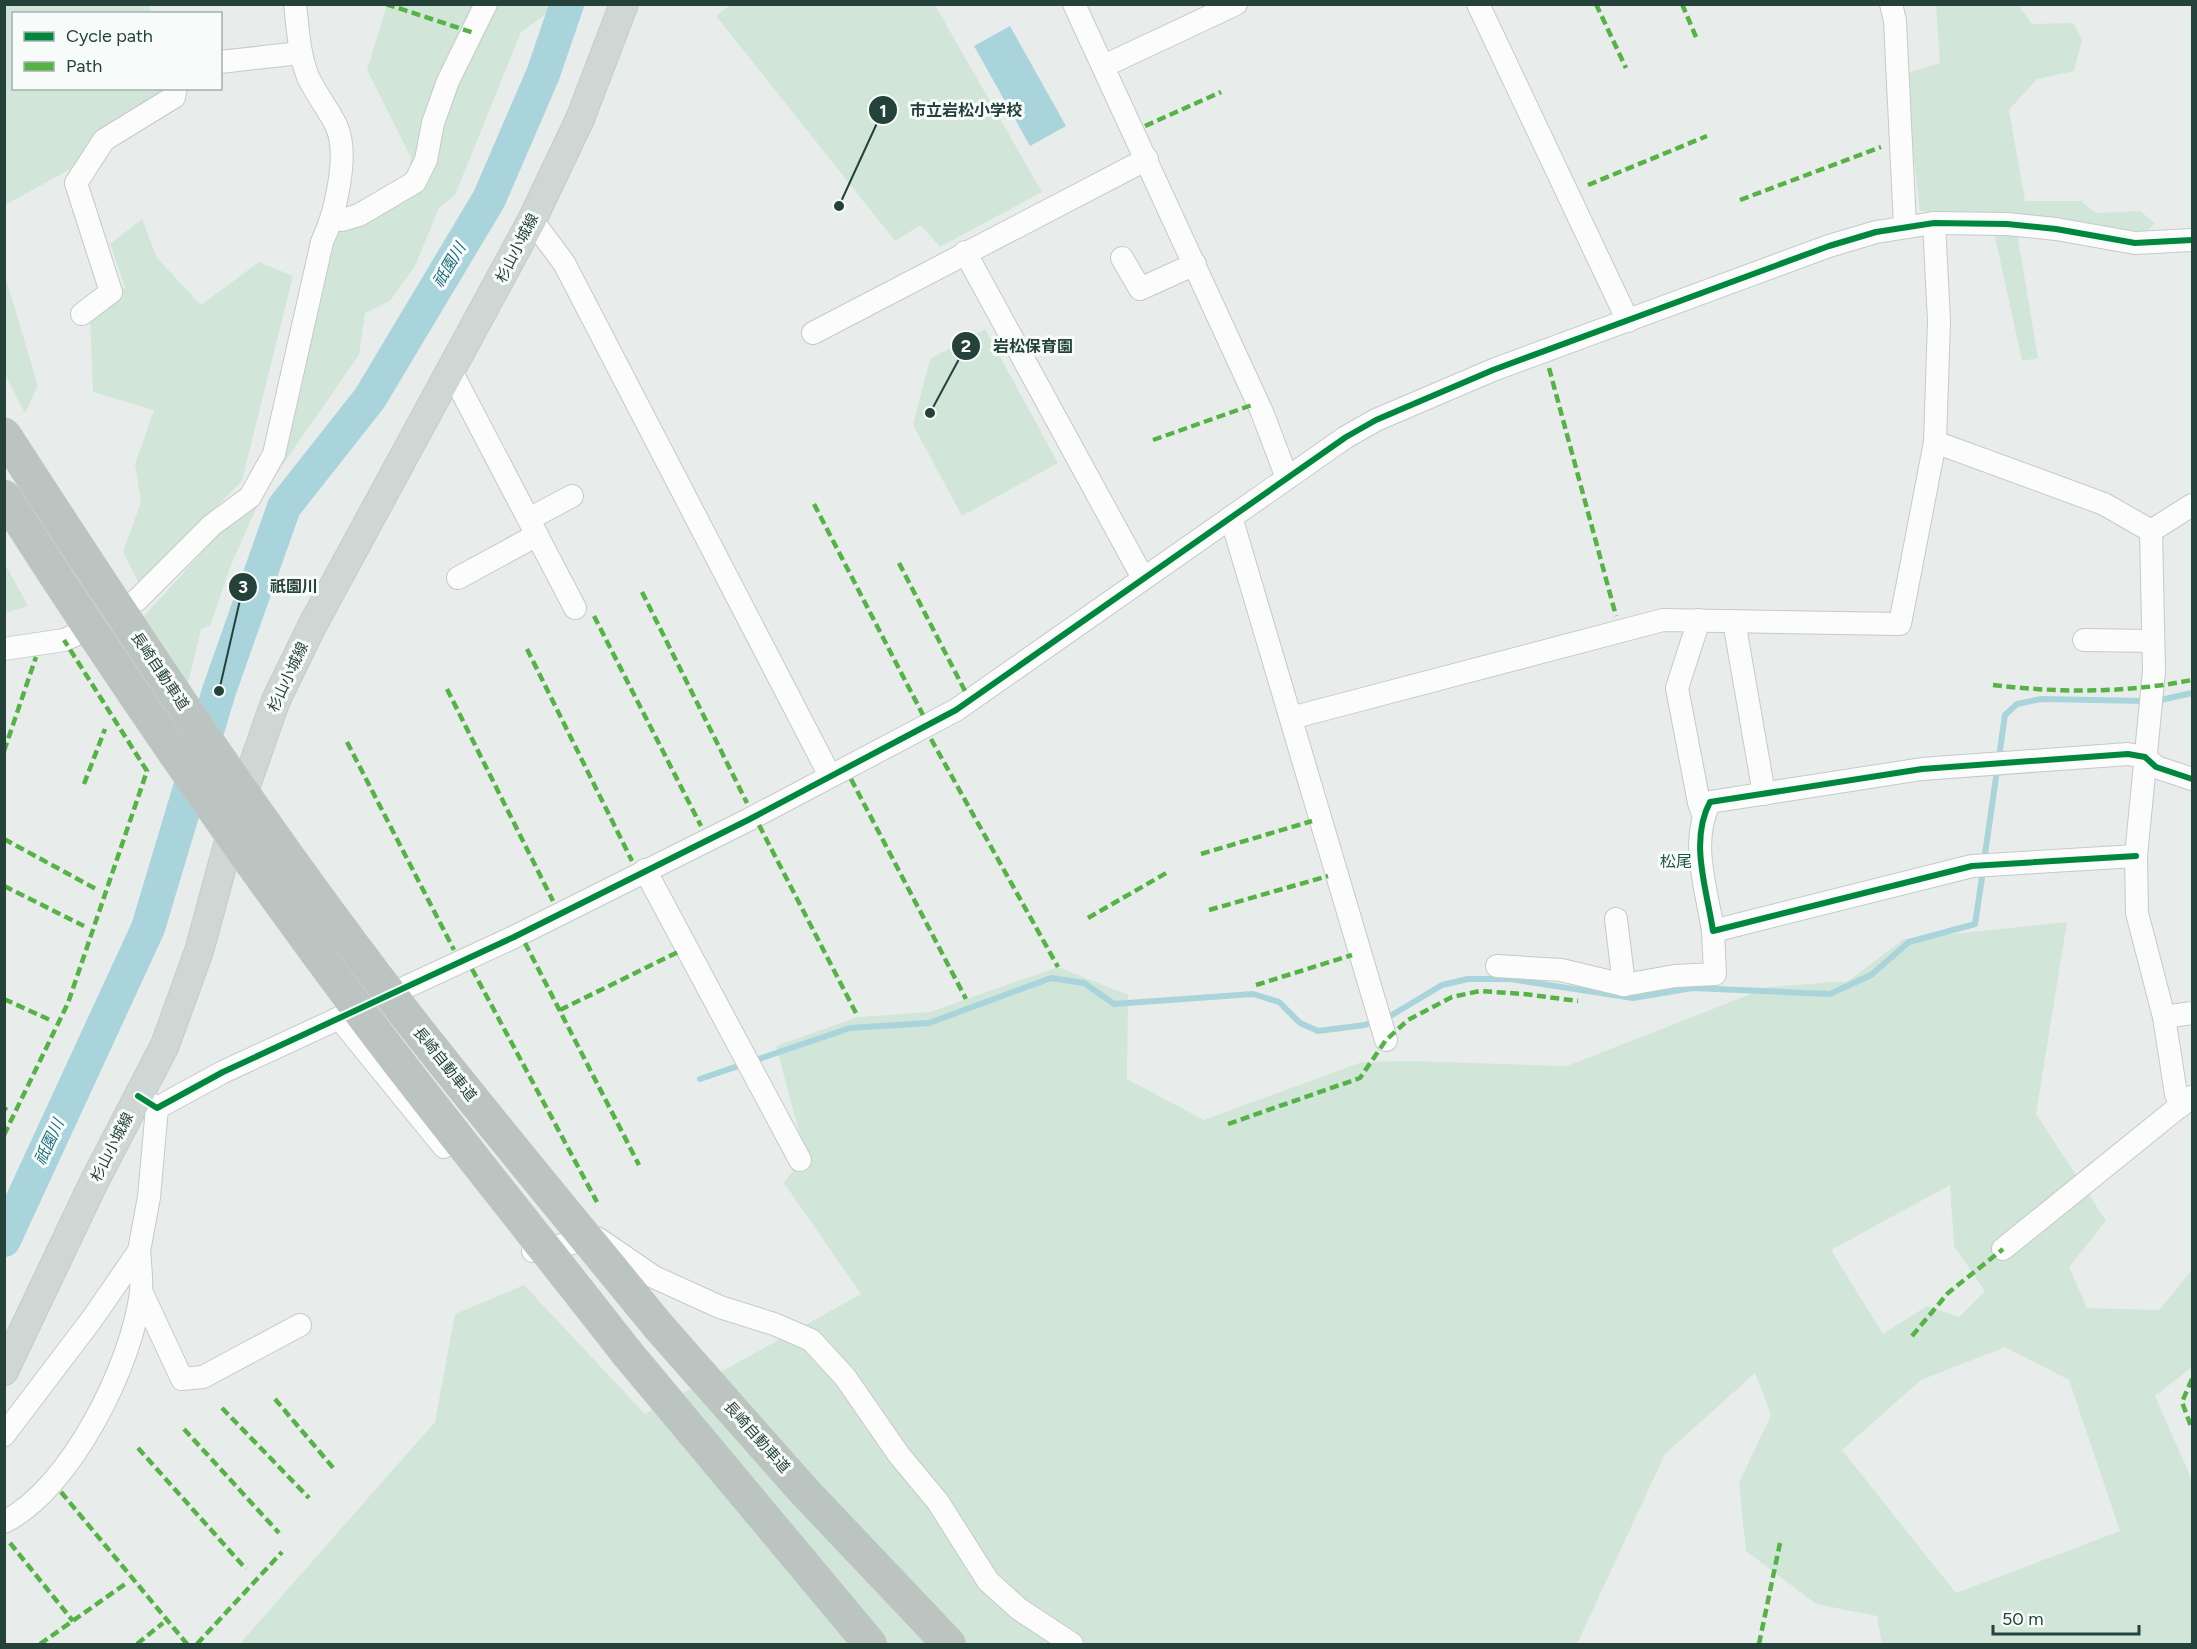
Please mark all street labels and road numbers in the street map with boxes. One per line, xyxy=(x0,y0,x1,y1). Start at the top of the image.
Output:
street label: 杉山小城線 xyxy=(492,210,542,286)
street label: 長崎自動車道 xyxy=(127,629,193,713)
street label: 杉山小城線 xyxy=(264,639,312,715)
street label: 長崎自動車道 xyxy=(410,1023,480,1105)
street label: 杉山小城線 xyxy=(87,1109,137,1185)
street label: 長崎自動車道 xyxy=(720,1398,794,1476)

